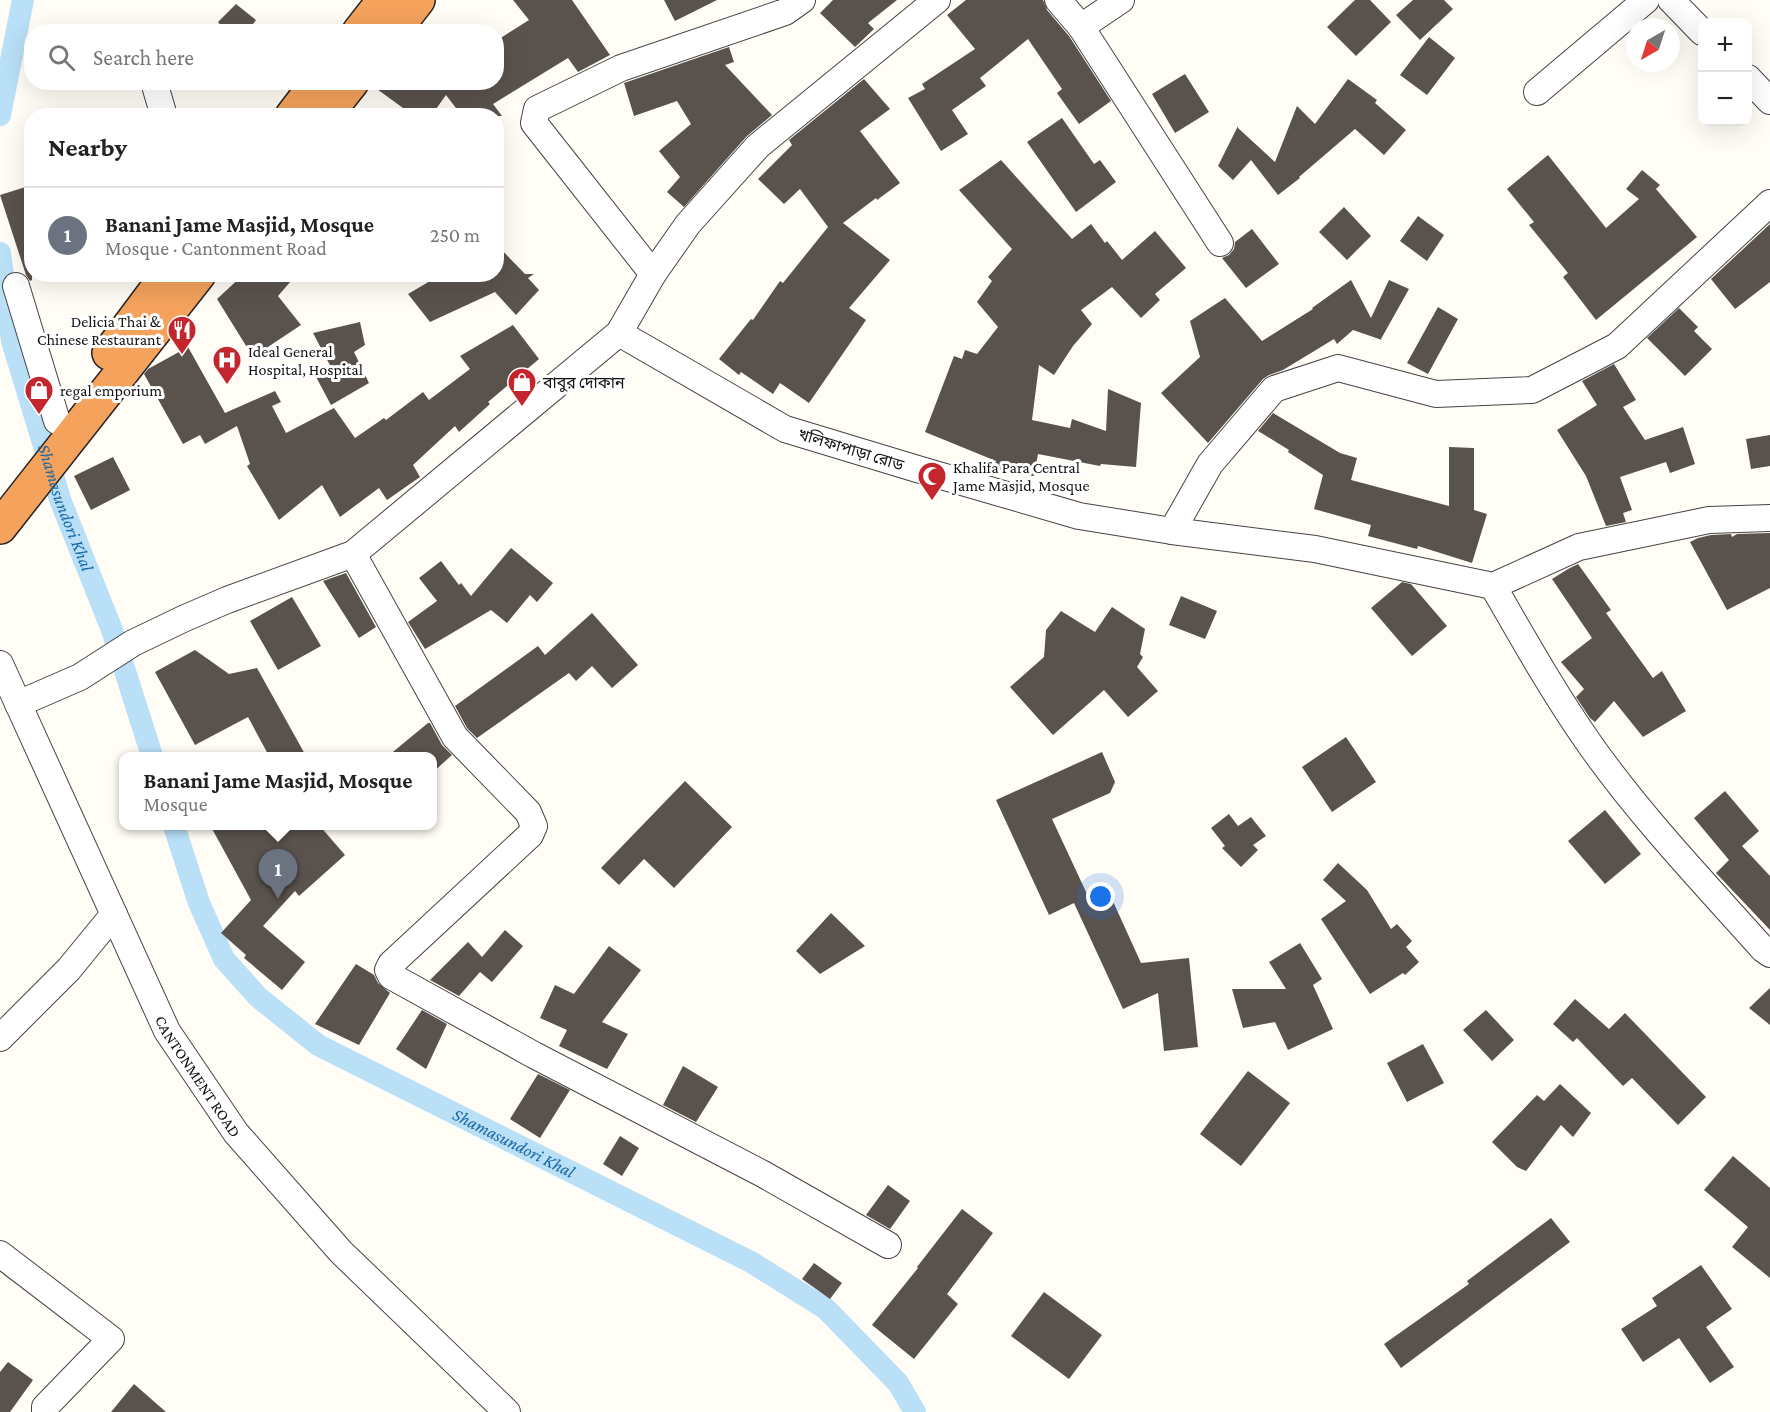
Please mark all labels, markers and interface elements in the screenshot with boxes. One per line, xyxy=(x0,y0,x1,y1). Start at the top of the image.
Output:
north arrow xyxy=(1626,18,1680,72)
map controls xyxy=(1698,18,1752,126)
button: + xyxy=(1698,18,1752,72)
search box xyxy=(24,24,504,90)
icon: search xyxy=(45,41,78,74)
text: Search here xyxy=(93,45,194,70)
button: − xyxy=(1698,72,1752,126)
text: Nearby xyxy=(48,133,127,162)
text: Banani Jame Masjid, Mosque xyxy=(105,212,374,237)
text: 1 xyxy=(64,224,71,246)
text: 250 m xyxy=(430,224,480,246)
text: Mosque · Cantonment Road xyxy=(105,237,327,259)
place label: Delicia Thai & Chinese Restaurant xyxy=(37,313,162,348)
restaurant icon: Delicia Thai & Chinese Restaurant xyxy=(166,314,198,356)
place label: Ideal General Hospital, Hospital xyxy=(248,343,363,379)
hospital icon: Ideal General Hospital, Hospital xyxy=(211,344,243,386)
shop icon: বাবুর দোকান xyxy=(506,366,538,408)
shop icon: regal emporium xyxy=(23,374,55,416)
place label: বাবুর দোকান xyxy=(542,374,625,392)
place label: regal emporium xyxy=(60,382,162,400)
street label: খলিফাপাড়া রোড xyxy=(796,424,907,474)
water label: Shamasundori Khal xyxy=(34,442,98,575)
place label: Khalifa Para Central Jame Masjid, Mosque xyxy=(951,459,1089,495)
mosque icon: Khalifa Para Central Jame Masjid, Mosque xyxy=(916,460,948,502)
popup xyxy=(119,752,437,830)
text: Banani Jame Masjid, Mosque xyxy=(143,768,413,793)
text: Mosque xyxy=(143,793,207,815)
pin: 1 xyxy=(258,850,298,899)
your location xyxy=(1086,882,1115,911)
street label: CANTONMENT ROAD xyxy=(152,1013,244,1140)
water label: Shamasundori Khal xyxy=(450,1104,578,1182)

